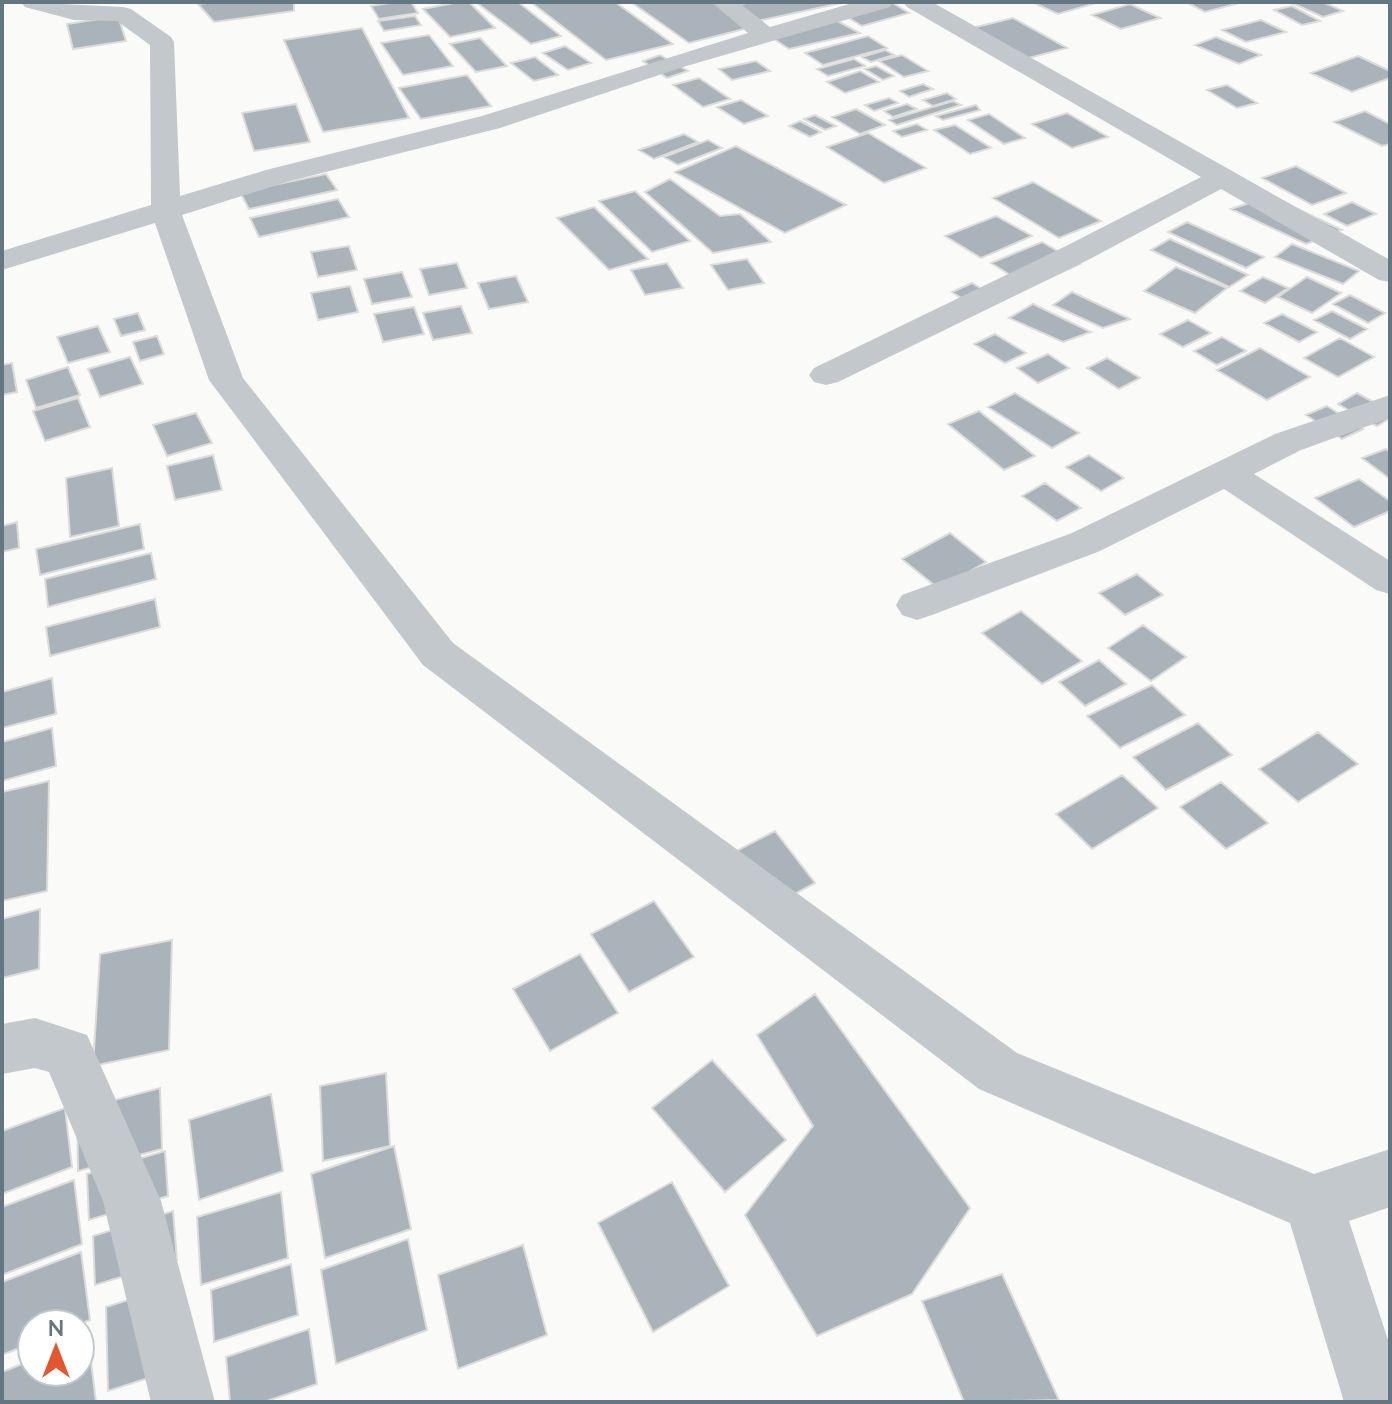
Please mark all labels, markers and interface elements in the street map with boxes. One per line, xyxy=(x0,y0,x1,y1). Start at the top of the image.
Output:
north arrow xyxy=(16,1308,96,1388)
text: N xyxy=(48,1314,64,1344)

